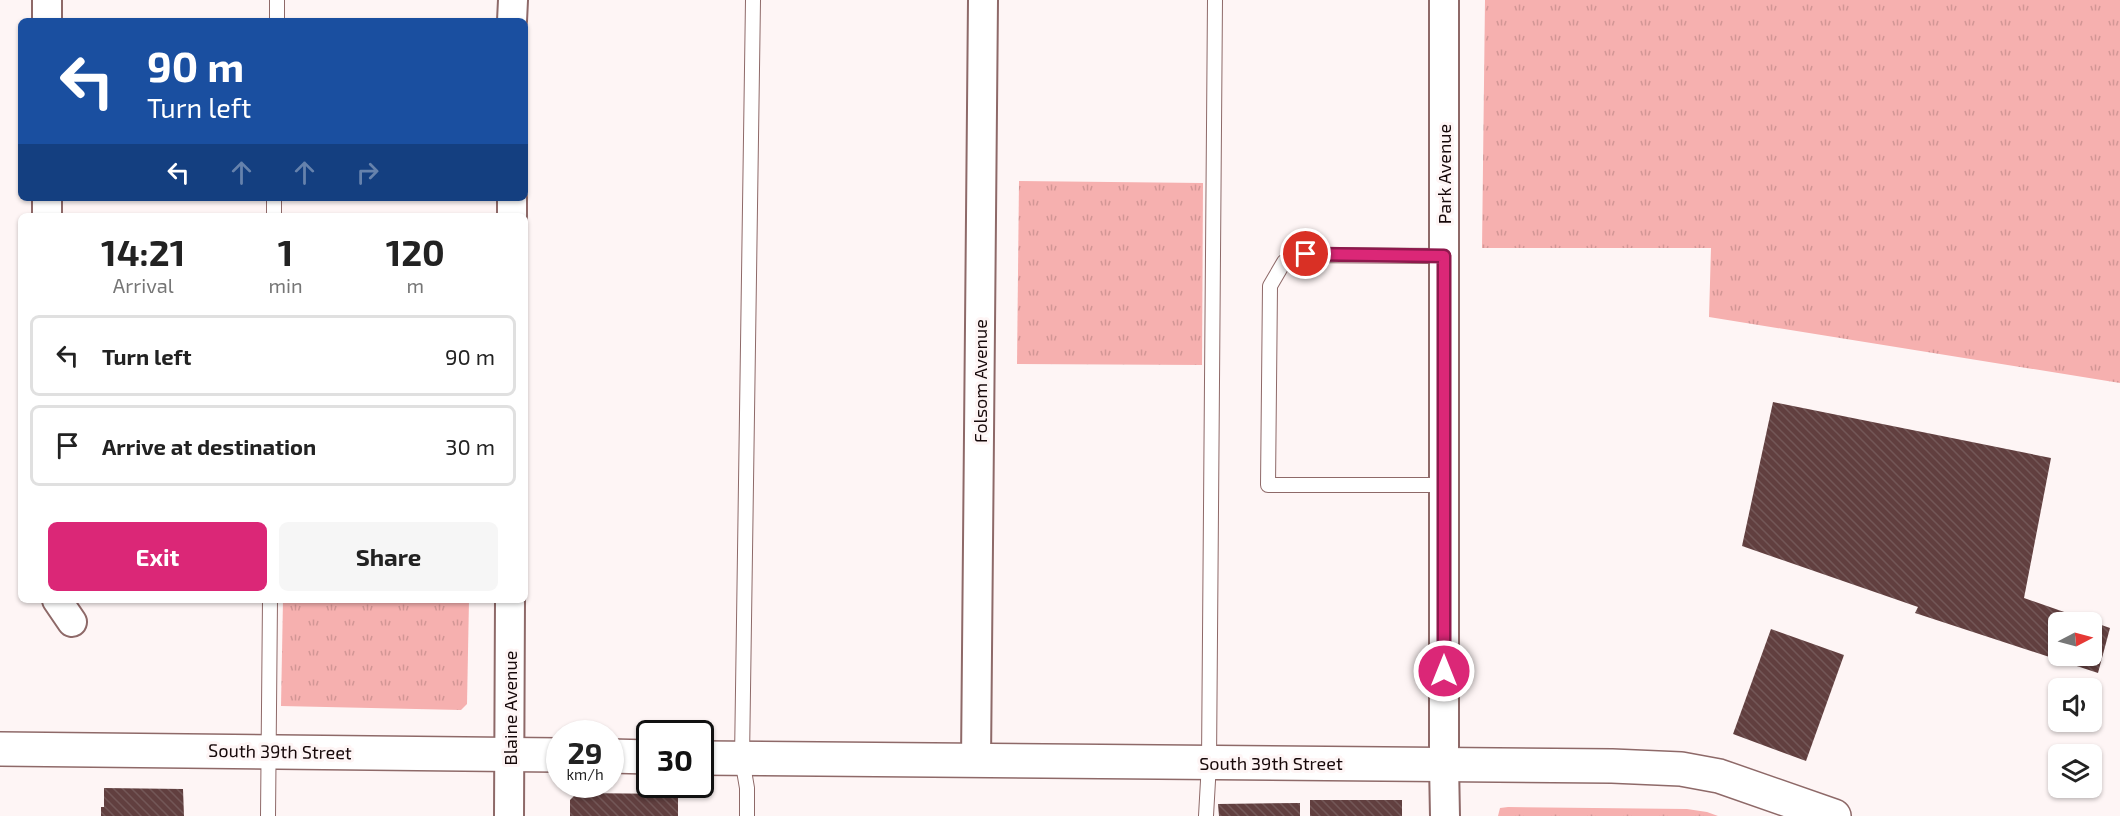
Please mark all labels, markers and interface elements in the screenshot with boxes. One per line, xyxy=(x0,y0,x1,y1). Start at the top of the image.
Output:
text: 90 m xyxy=(147,40,244,90)
icon: left xyxy=(48,42,126,120)
text: Turn left xyxy=(147,91,251,123)
street label: Park Avenue xyxy=(1433,124,1455,224)
icon: left xyxy=(162,156,195,189)
icon: ahead xyxy=(225,156,258,189)
icon: ahead xyxy=(288,156,321,189)
icon: right xyxy=(351,156,384,189)
pin xyxy=(1280,228,1331,279)
text: 14:21 xyxy=(101,230,185,273)
text: 1 xyxy=(278,230,293,273)
text: 120 xyxy=(386,230,445,273)
icon: arrive xyxy=(1289,237,1322,270)
text: Arrival xyxy=(113,273,174,297)
text: min xyxy=(268,273,303,297)
text: m xyxy=(406,273,424,297)
street label: Folsom Avenue xyxy=(969,319,991,443)
icon: left xyxy=(51,339,84,372)
text: Turn left xyxy=(102,343,191,369)
text: 90 m xyxy=(445,343,495,369)
icon: arrive xyxy=(51,429,84,462)
text: Arrive at destination xyxy=(102,433,316,459)
text: 30 m xyxy=(445,433,495,459)
button: Exit xyxy=(48,522,267,591)
button: Share xyxy=(279,522,498,591)
north arrow xyxy=(2048,612,2102,666)
map controls xyxy=(2048,612,2102,798)
position arrow xyxy=(1412,639,1476,703)
street label: Blaine Avenue xyxy=(499,651,521,765)
button: sound xyxy=(2048,678,2102,732)
speed limit sign: 30 xyxy=(636,720,714,798)
text: 29 xyxy=(567,734,603,770)
street label: South 39th Street xyxy=(208,739,352,763)
button: layers xyxy=(2048,744,2102,798)
street label: South 39th Street xyxy=(1199,752,1343,774)
text: km/h xyxy=(566,765,604,783)

